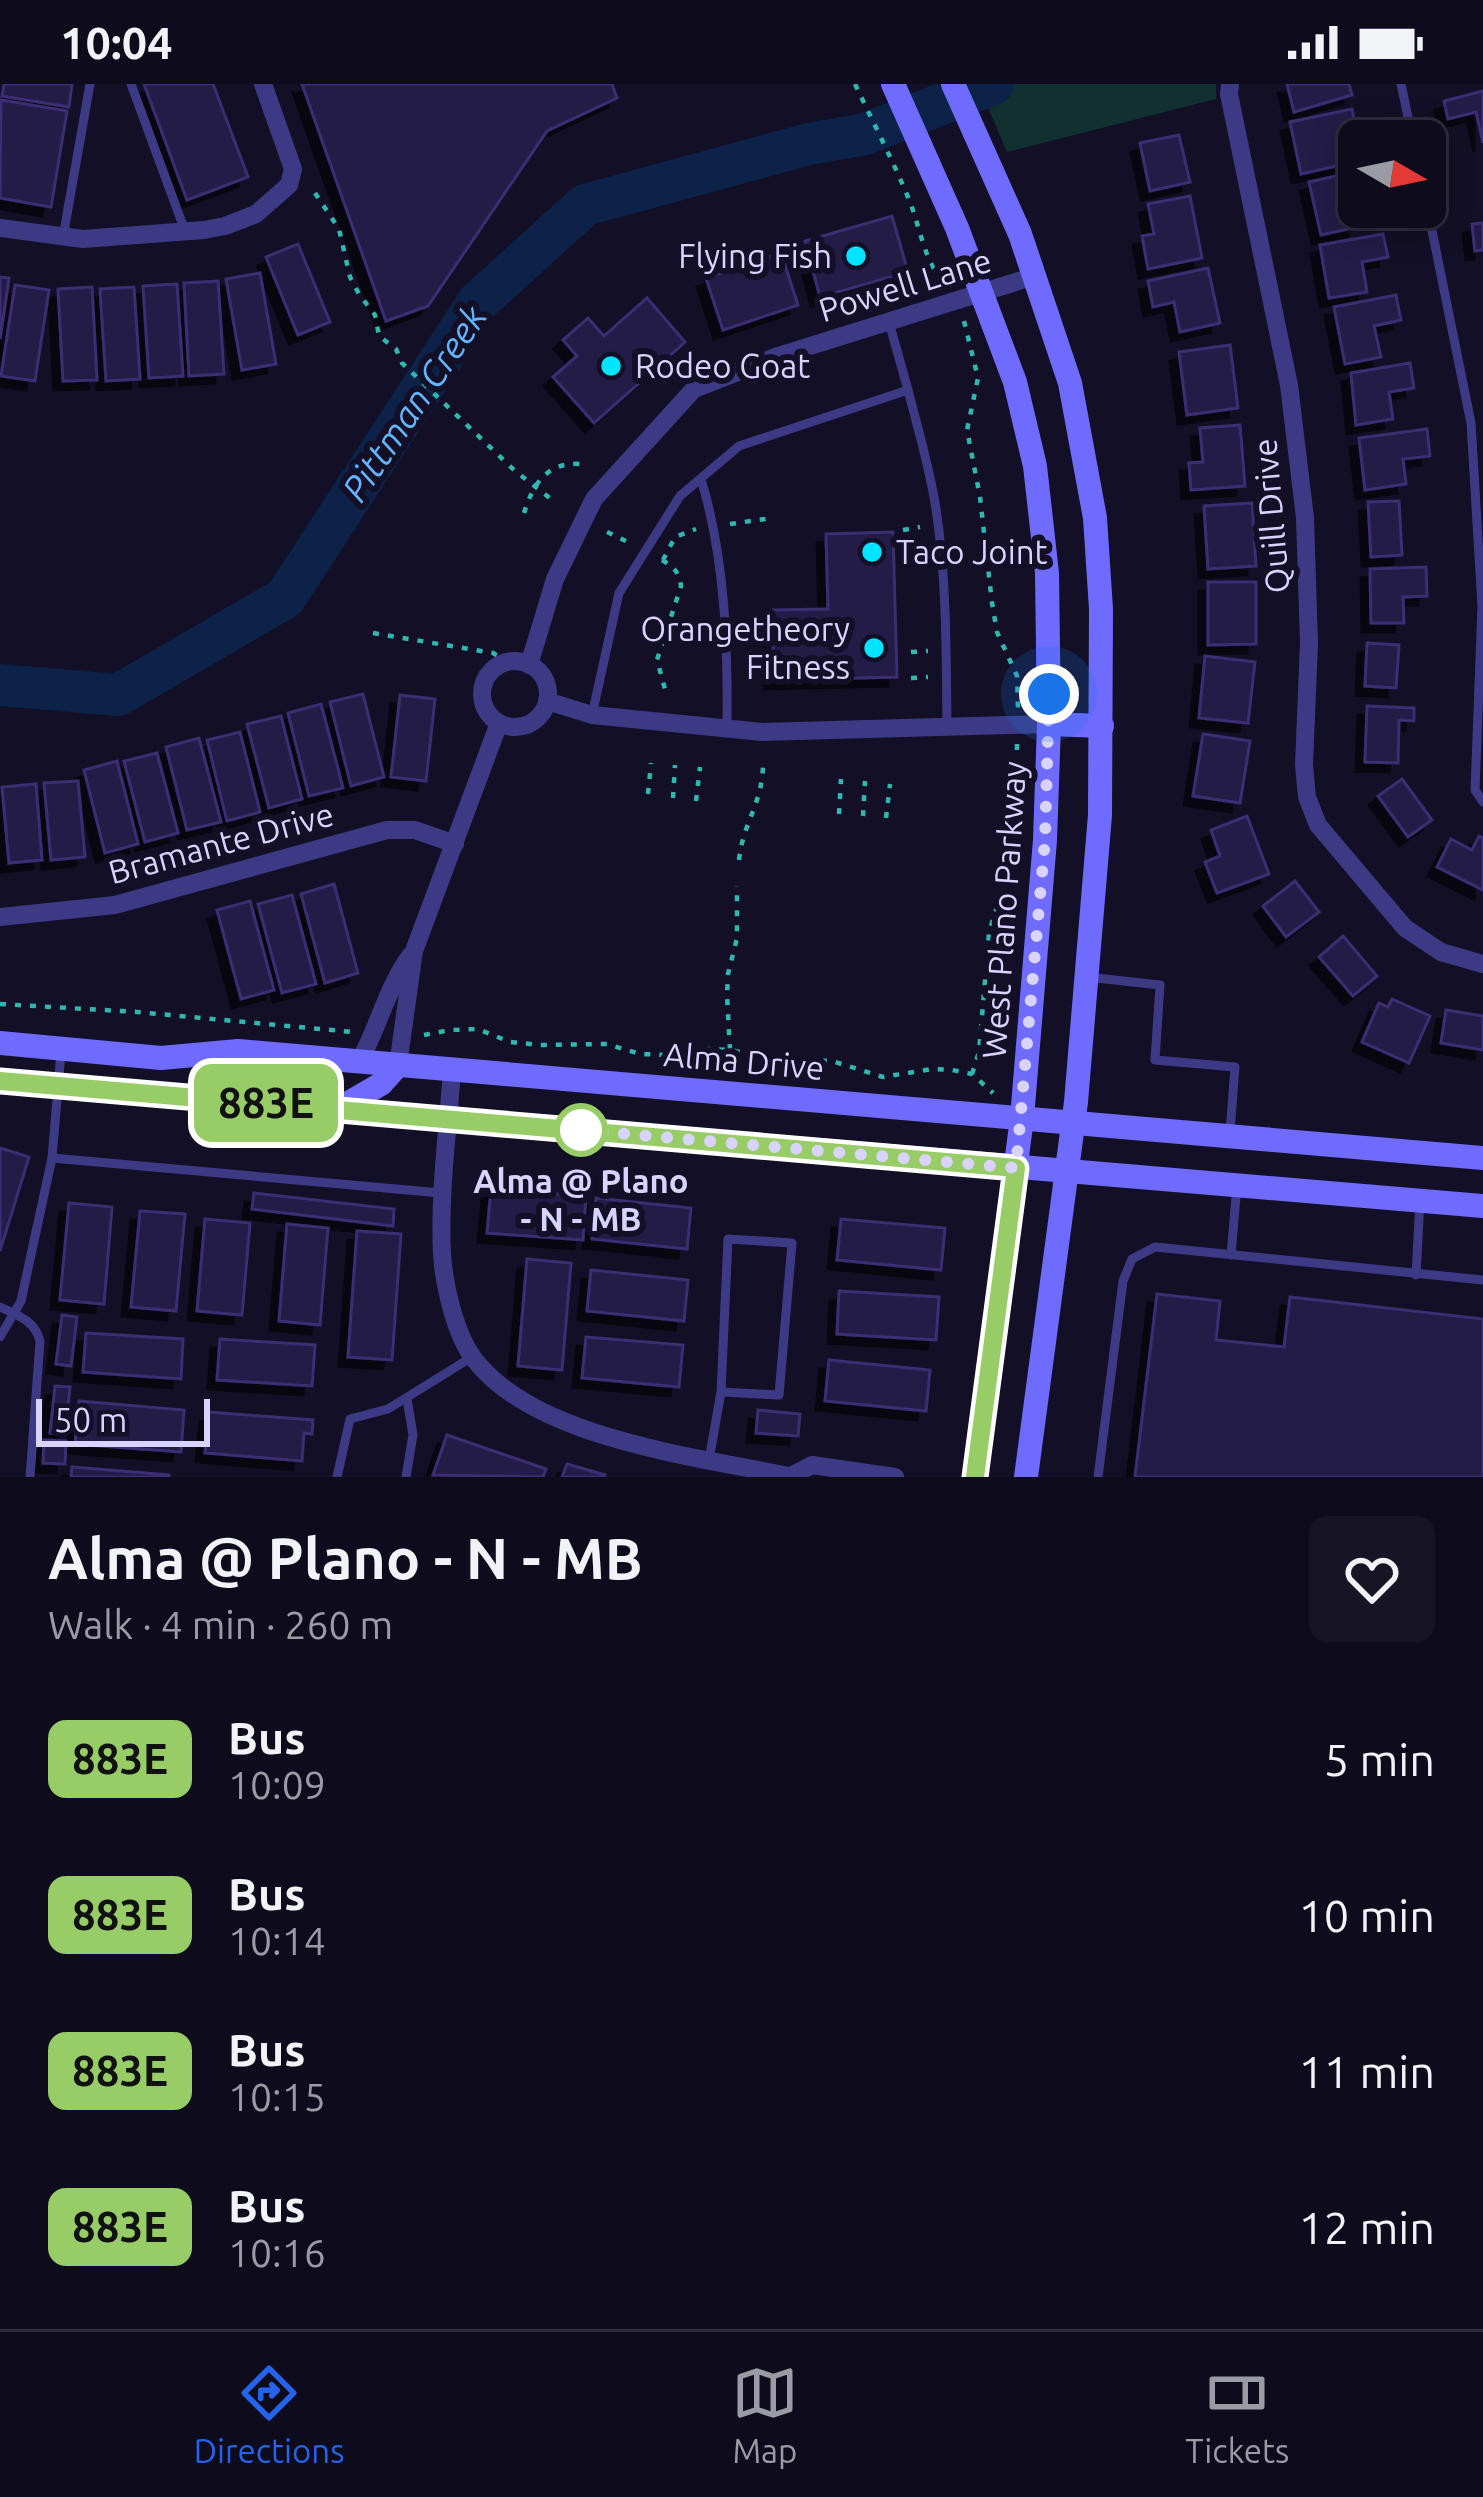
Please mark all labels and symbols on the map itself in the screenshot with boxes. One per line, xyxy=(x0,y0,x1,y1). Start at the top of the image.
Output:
north arrow xyxy=(1338,120,1446,228)
place label: Flying Fish xyxy=(678,237,832,274)
street label: Powell Lane xyxy=(814,241,995,328)
marker: Flying Fish xyxy=(843,243,869,269)
water label: Pittman Creek xyxy=(333,297,494,508)
place label: Rodeo Goat xyxy=(635,347,810,384)
marker: Rodeo Goat xyxy=(598,353,624,379)
street label: Quill Drive xyxy=(1245,437,1296,595)
place label: Taco Joint xyxy=(896,533,1048,570)
marker: Taco Joint xyxy=(859,539,885,565)
place label: Orangetheory Fitness xyxy=(640,610,850,685)
marker: Orangetheory Fitness xyxy=(861,635,887,661)
your location xyxy=(1019,664,1079,724)
street label: West Plano Parkway xyxy=(975,760,1032,1060)
street label: Bramante Drive xyxy=(104,795,337,890)
street label: Alma Drive xyxy=(662,1035,826,1086)
line badge: 883E xyxy=(182,1064,350,1142)
marker: Alma @ Plano - N - MB xyxy=(556,1105,606,1155)
place label: Alma @ Plano - N - MB xyxy=(473,1162,689,1237)
scale bar xyxy=(36,1393,210,1446)

